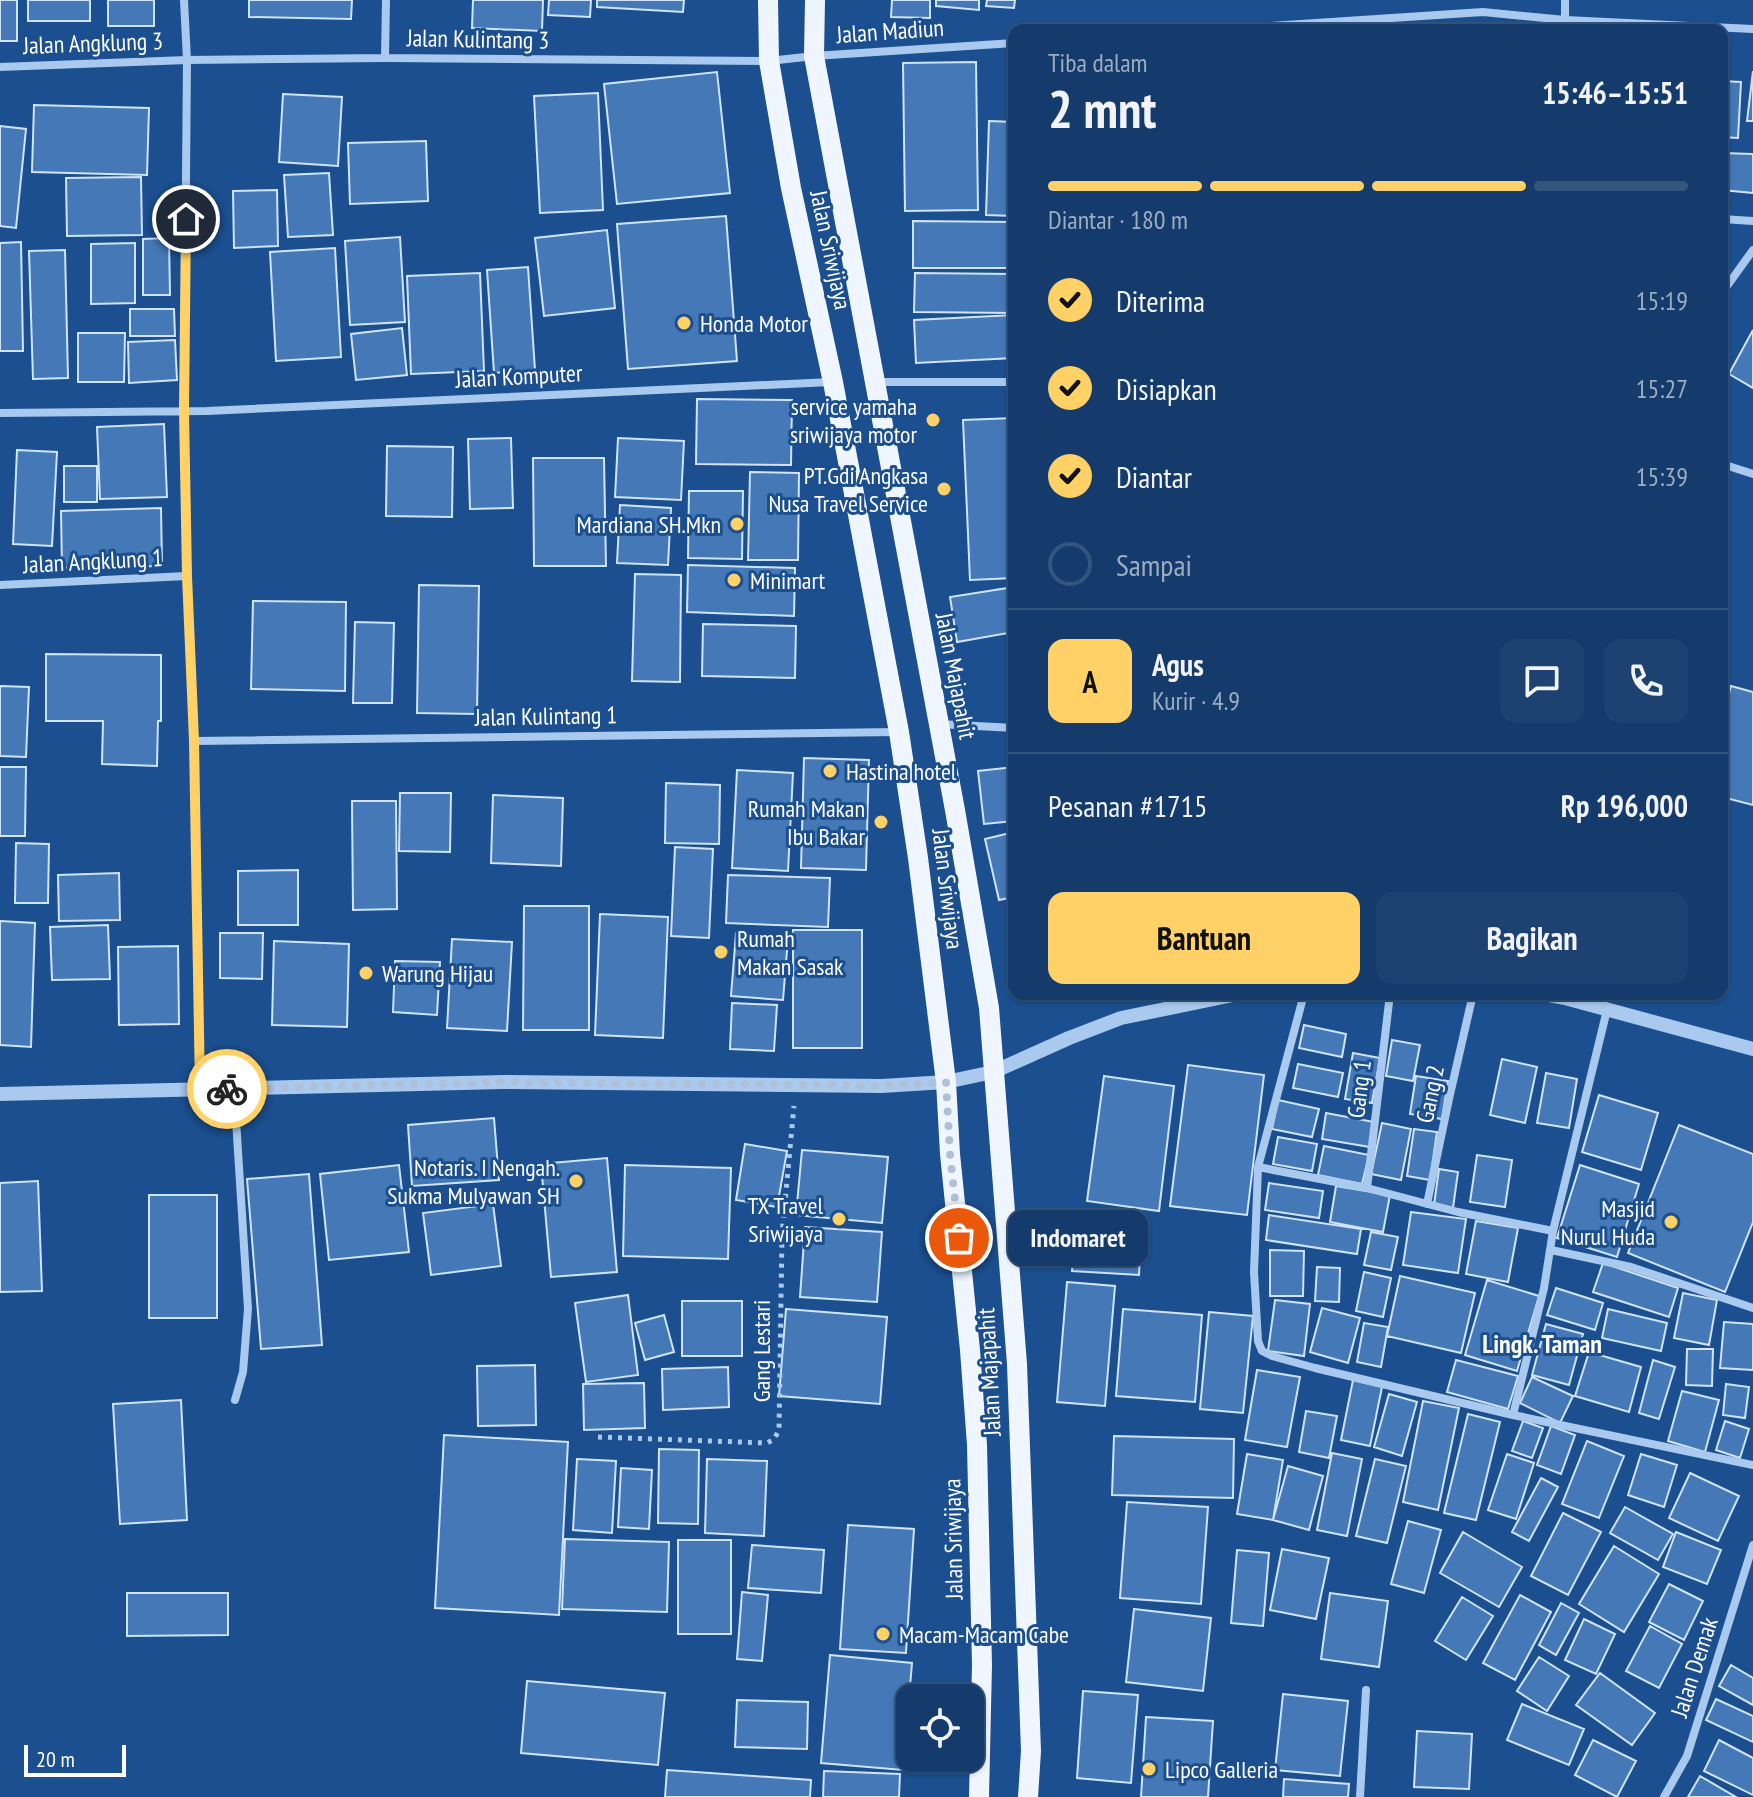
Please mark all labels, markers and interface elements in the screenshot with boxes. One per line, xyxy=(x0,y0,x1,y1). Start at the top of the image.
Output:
street label: Jalan Madiun xyxy=(834,12,945,50)
street label: Jalan Kulintang 3 xyxy=(406,22,549,56)
street label: Jalan Angklung 3 xyxy=(22,25,163,61)
text: Tiba dalam xyxy=(1048,46,1148,79)
text: 15:46–15:51 xyxy=(1542,73,1688,112)
text: 2 mnt xyxy=(1048,75,1156,142)
pin xyxy=(152,185,220,253)
street label: Jalan Sriwijaya xyxy=(803,187,859,312)
icon: home xyxy=(164,197,208,241)
text: Diantar · 180 m xyxy=(1048,203,1188,236)
icon: check xyxy=(1048,278,1092,322)
text: Diterima xyxy=(1116,281,1205,320)
text: 15:19 xyxy=(1636,284,1688,317)
place label: Honda Motor xyxy=(700,308,808,339)
marker: Honda Motor xyxy=(675,314,693,332)
street label: Jalan Komputer xyxy=(454,357,584,395)
icon: check xyxy=(1048,366,1092,410)
text: Disiapkan xyxy=(1116,369,1217,408)
text: 15:27 xyxy=(1636,372,1688,405)
place label: service yamaha sriwijaya motor xyxy=(790,391,917,450)
marker: service yamaha sriwijaya motor xyxy=(924,411,942,429)
icon: check xyxy=(1048,454,1092,498)
text: Diantar xyxy=(1116,457,1192,496)
place label: PT.Gdi Angkasa Nusa Travel Service xyxy=(768,460,928,519)
text: 15:39 xyxy=(1636,460,1688,493)
marker: PT.Gdi Angkasa Nusa Travel Service xyxy=(935,480,953,498)
place label: Mardiana SH.Mkn xyxy=(577,509,721,540)
marker: Mardiana SH.Mkn xyxy=(728,515,746,533)
street label: Jalan Angklung 1 xyxy=(21,542,164,580)
text: Sampai xyxy=(1116,545,1192,584)
place label: Minimart xyxy=(750,565,826,596)
marker: Minimart xyxy=(725,571,743,589)
street label: Jalan Majapahit xyxy=(928,609,984,742)
button: chat xyxy=(1500,639,1584,723)
button: phone xyxy=(1604,639,1688,723)
text: Agus xyxy=(1152,645,1204,684)
text: A xyxy=(1082,662,1098,701)
text: Kurir · 4.9 xyxy=(1152,684,1240,717)
street label: Jalan Kulintang 1 xyxy=(474,699,617,733)
place label: Hastina hotel xyxy=(846,756,957,787)
marker: Hastina hotel xyxy=(821,762,839,780)
text: Pesanan #1715 xyxy=(1048,786,1207,825)
text: Rp 196,000 xyxy=(1561,786,1688,825)
place label: Rumah Makan Ibu Bakar xyxy=(748,793,865,852)
marker: Rumah Makan Ibu Bakar xyxy=(872,813,890,831)
street label: Jalan Sriwijaya xyxy=(925,826,971,951)
button: Bantuan xyxy=(1048,892,1360,984)
button: Bagikan xyxy=(1376,892,1688,984)
place label: Rumah Makan Sasak xyxy=(737,923,844,982)
marker: Rumah Makan Sasak xyxy=(712,943,730,961)
place label: Warung Hijau xyxy=(382,958,493,989)
marker: Warung Hijau xyxy=(357,964,375,982)
courier xyxy=(187,1049,267,1129)
street label: Gang 1 xyxy=(1340,1058,1378,1120)
street label: Gang 2 xyxy=(1409,1062,1451,1126)
icon: bike xyxy=(205,1067,249,1111)
place label: Notaris. I Nengah. Sukma Mulyawan SH xyxy=(387,1152,560,1211)
marker: Notaris. I Nengah. Sukma Mulyawan SH xyxy=(567,1172,585,1190)
place label: TX Travel Sriwijaya xyxy=(747,1190,823,1249)
place label: Masjid Nurul Huda xyxy=(1561,1193,1655,1252)
pin xyxy=(925,1204,993,1272)
marker: TX Travel Sriwijaya xyxy=(830,1210,848,1228)
callout: Indomaret xyxy=(1007,1210,1147,1266)
marker: Masjid Nurul Huda xyxy=(1662,1213,1680,1231)
icon: bag xyxy=(937,1216,981,1260)
text: Indomaret xyxy=(1030,1221,1126,1254)
street label: Gang Lestari xyxy=(746,1300,777,1402)
street label: Jalan Majapahit xyxy=(970,1307,1008,1438)
district label: Lingk. Taman xyxy=(1482,1327,1602,1360)
street label: Jalan Sriwijaya xyxy=(936,1478,970,1601)
street label: Jalan Demak xyxy=(1663,1612,1725,1722)
place label: Macam-Macam Cabe xyxy=(899,1619,1069,1650)
marker: Macam-Macam Cabe xyxy=(874,1625,892,1643)
map controls xyxy=(896,1684,984,1772)
button: locate xyxy=(896,1684,984,1772)
scale bar xyxy=(24,1741,126,1777)
text: 20 m xyxy=(36,1745,75,1773)
place label: Lipco Galleria xyxy=(1165,1754,1278,1785)
marker: Lipco Galleria xyxy=(1140,1760,1158,1778)

